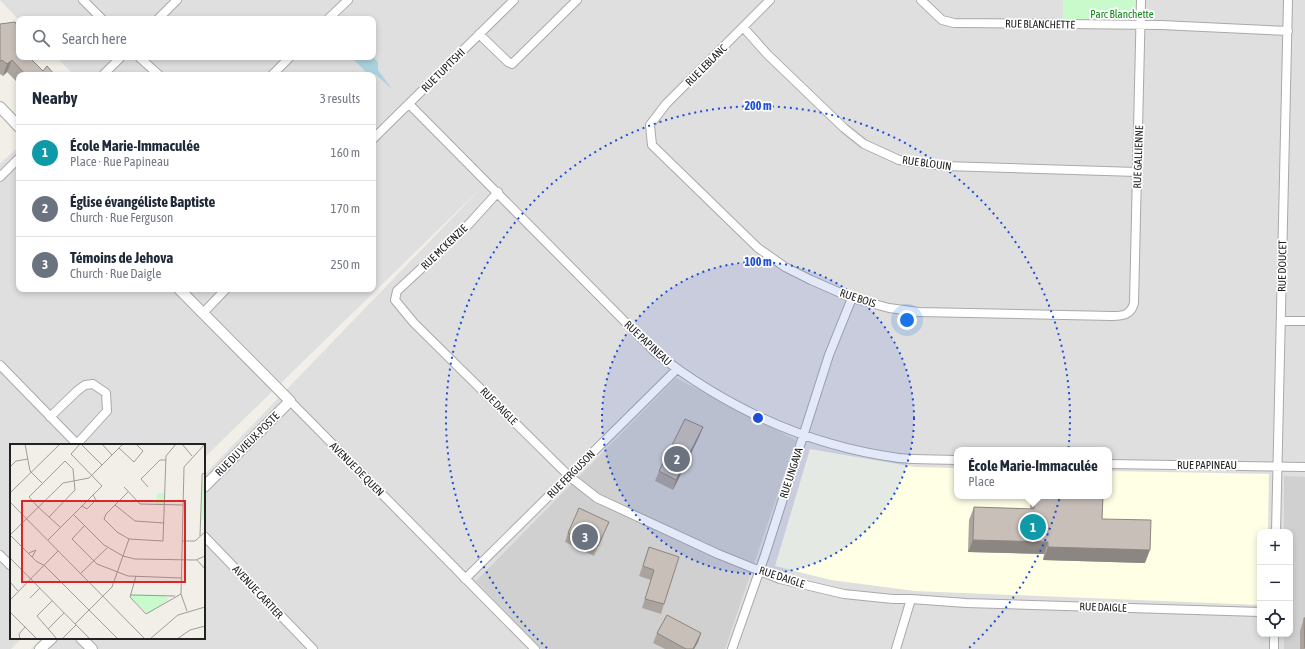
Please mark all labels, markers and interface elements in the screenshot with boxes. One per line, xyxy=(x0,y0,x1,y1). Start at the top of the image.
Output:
park label: Parc Blanchette xyxy=(1090,8,1154,20)
search box xyxy=(16,16,376,60)
street label: RUE BLANCHETTE xyxy=(1005,17,1075,31)
icon: search xyxy=(30,27,52,49)
text: Search here xyxy=(62,30,127,47)
street label: RUE LEBLANC xyxy=(683,42,729,88)
street label: RUE TUPITSHI xyxy=(419,46,467,94)
text: Nearby xyxy=(32,88,78,108)
text: 3 results xyxy=(320,91,360,106)
text: 200 m xyxy=(744,99,772,113)
street label: RUE GALLIENNE xyxy=(1131,125,1145,189)
text: École Marie-Immaculée xyxy=(70,137,200,154)
text: 1 xyxy=(42,145,48,160)
text: 160 m xyxy=(331,145,360,160)
text: Place · Rue Papineau xyxy=(70,154,169,169)
street label: RUE BLOUIN xyxy=(902,154,952,172)
text: Église évangéliste Baptiste xyxy=(70,193,215,210)
text: 2 xyxy=(42,201,48,216)
text: 170 m xyxy=(331,201,360,216)
text: Church · Rue Ferguson xyxy=(70,210,173,225)
street label: RUE MCKENZIE xyxy=(418,222,470,272)
street label: RUE DOUCET xyxy=(1276,240,1288,292)
text: Témoins de Jehova xyxy=(70,249,173,266)
text: 100 m xyxy=(744,255,772,269)
text: 3 xyxy=(42,257,48,272)
text: 250 m xyxy=(331,257,360,272)
text: Church · Rue Daigle xyxy=(70,266,161,281)
street label: RUE BOIS xyxy=(838,287,878,310)
your location xyxy=(897,310,917,330)
street label: RUE PAPINEAU xyxy=(622,318,674,368)
street label: RUE DAIGLE xyxy=(478,385,520,427)
street label: RUE DU VIEUX-POSTE xyxy=(213,409,282,478)
centre of rings xyxy=(751,411,765,425)
street label: AVENUE DE QUEN xyxy=(328,440,386,498)
inset map xyxy=(10,444,205,639)
pin: 2 xyxy=(664,444,690,474)
street label: RUE UNGAVA xyxy=(777,446,805,500)
popup xyxy=(954,447,1112,499)
street label: RUE FERGUSON xyxy=(545,448,597,500)
text: École Marie-Immaculée xyxy=(968,457,1098,474)
street label: RUE PAPINEAU xyxy=(1177,459,1237,471)
text: Place xyxy=(968,474,995,489)
pin: 1 xyxy=(1020,512,1046,542)
pin: 3 xyxy=(572,522,598,552)
map controls xyxy=(1257,529,1293,637)
button: + xyxy=(1257,529,1293,565)
street label: AVENUE CARTIER xyxy=(230,563,286,621)
street label: RUE DAIGLE xyxy=(758,564,807,590)
button: − xyxy=(1257,565,1293,601)
street label: RUE DAIGLE xyxy=(1079,600,1127,614)
button: locate xyxy=(1257,601,1293,637)

